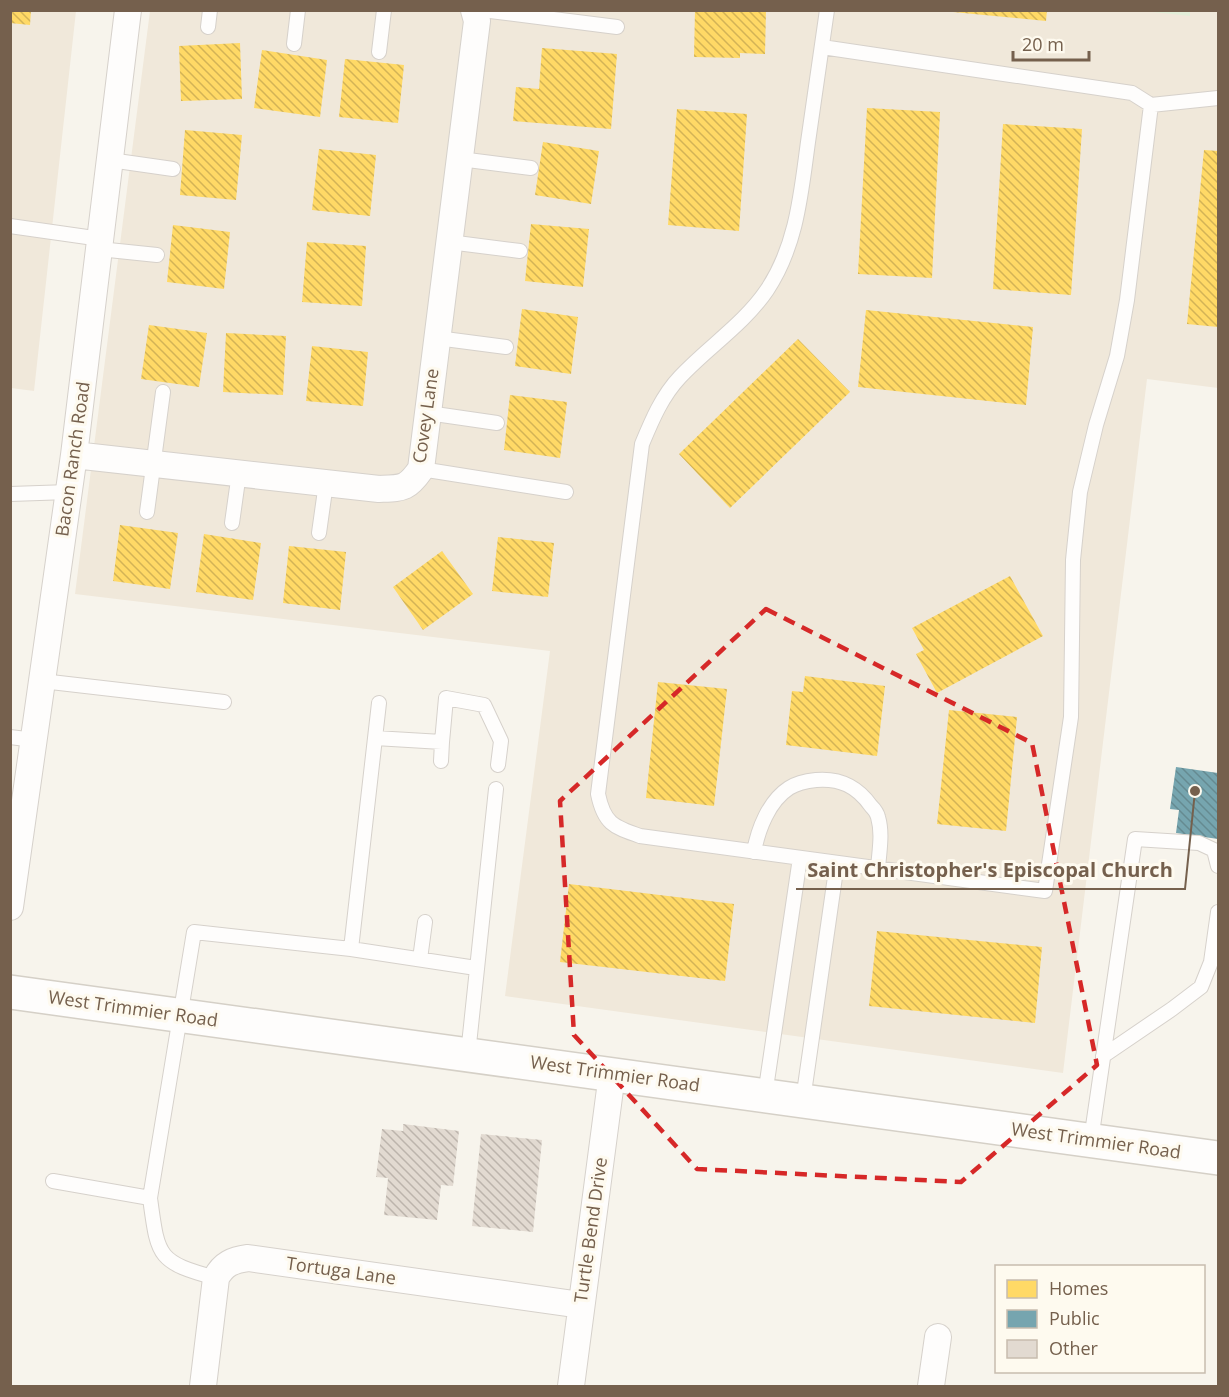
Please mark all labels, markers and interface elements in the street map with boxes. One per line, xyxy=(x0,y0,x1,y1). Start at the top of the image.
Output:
scale bar xyxy=(1013,24,1090,62)
text: 20 m xyxy=(1022,32,1064,56)
street label: Covey Lane xyxy=(406,367,444,465)
street label: Bacon Ranch Road xyxy=(49,380,95,538)
callout: Saint Christopher's Episcopal Church xyxy=(796,851,1185,889)
text: Saint Christopher's Episcopal Church xyxy=(807,856,1173,883)
street label: West Trimmier Road xyxy=(47,984,220,1032)
street label: West Trimmier Road xyxy=(529,1049,702,1097)
street label: West Trimmier Road xyxy=(1010,1116,1183,1164)
street label: Turtle Bend Drive xyxy=(568,1156,612,1304)
street label: Tortuga Lane xyxy=(285,1250,398,1290)
legend xyxy=(995,1265,1205,1373)
text: Homes xyxy=(1049,1276,1108,1300)
text: Public xyxy=(1049,1306,1100,1330)
text: Other xyxy=(1049,1336,1099,1360)

